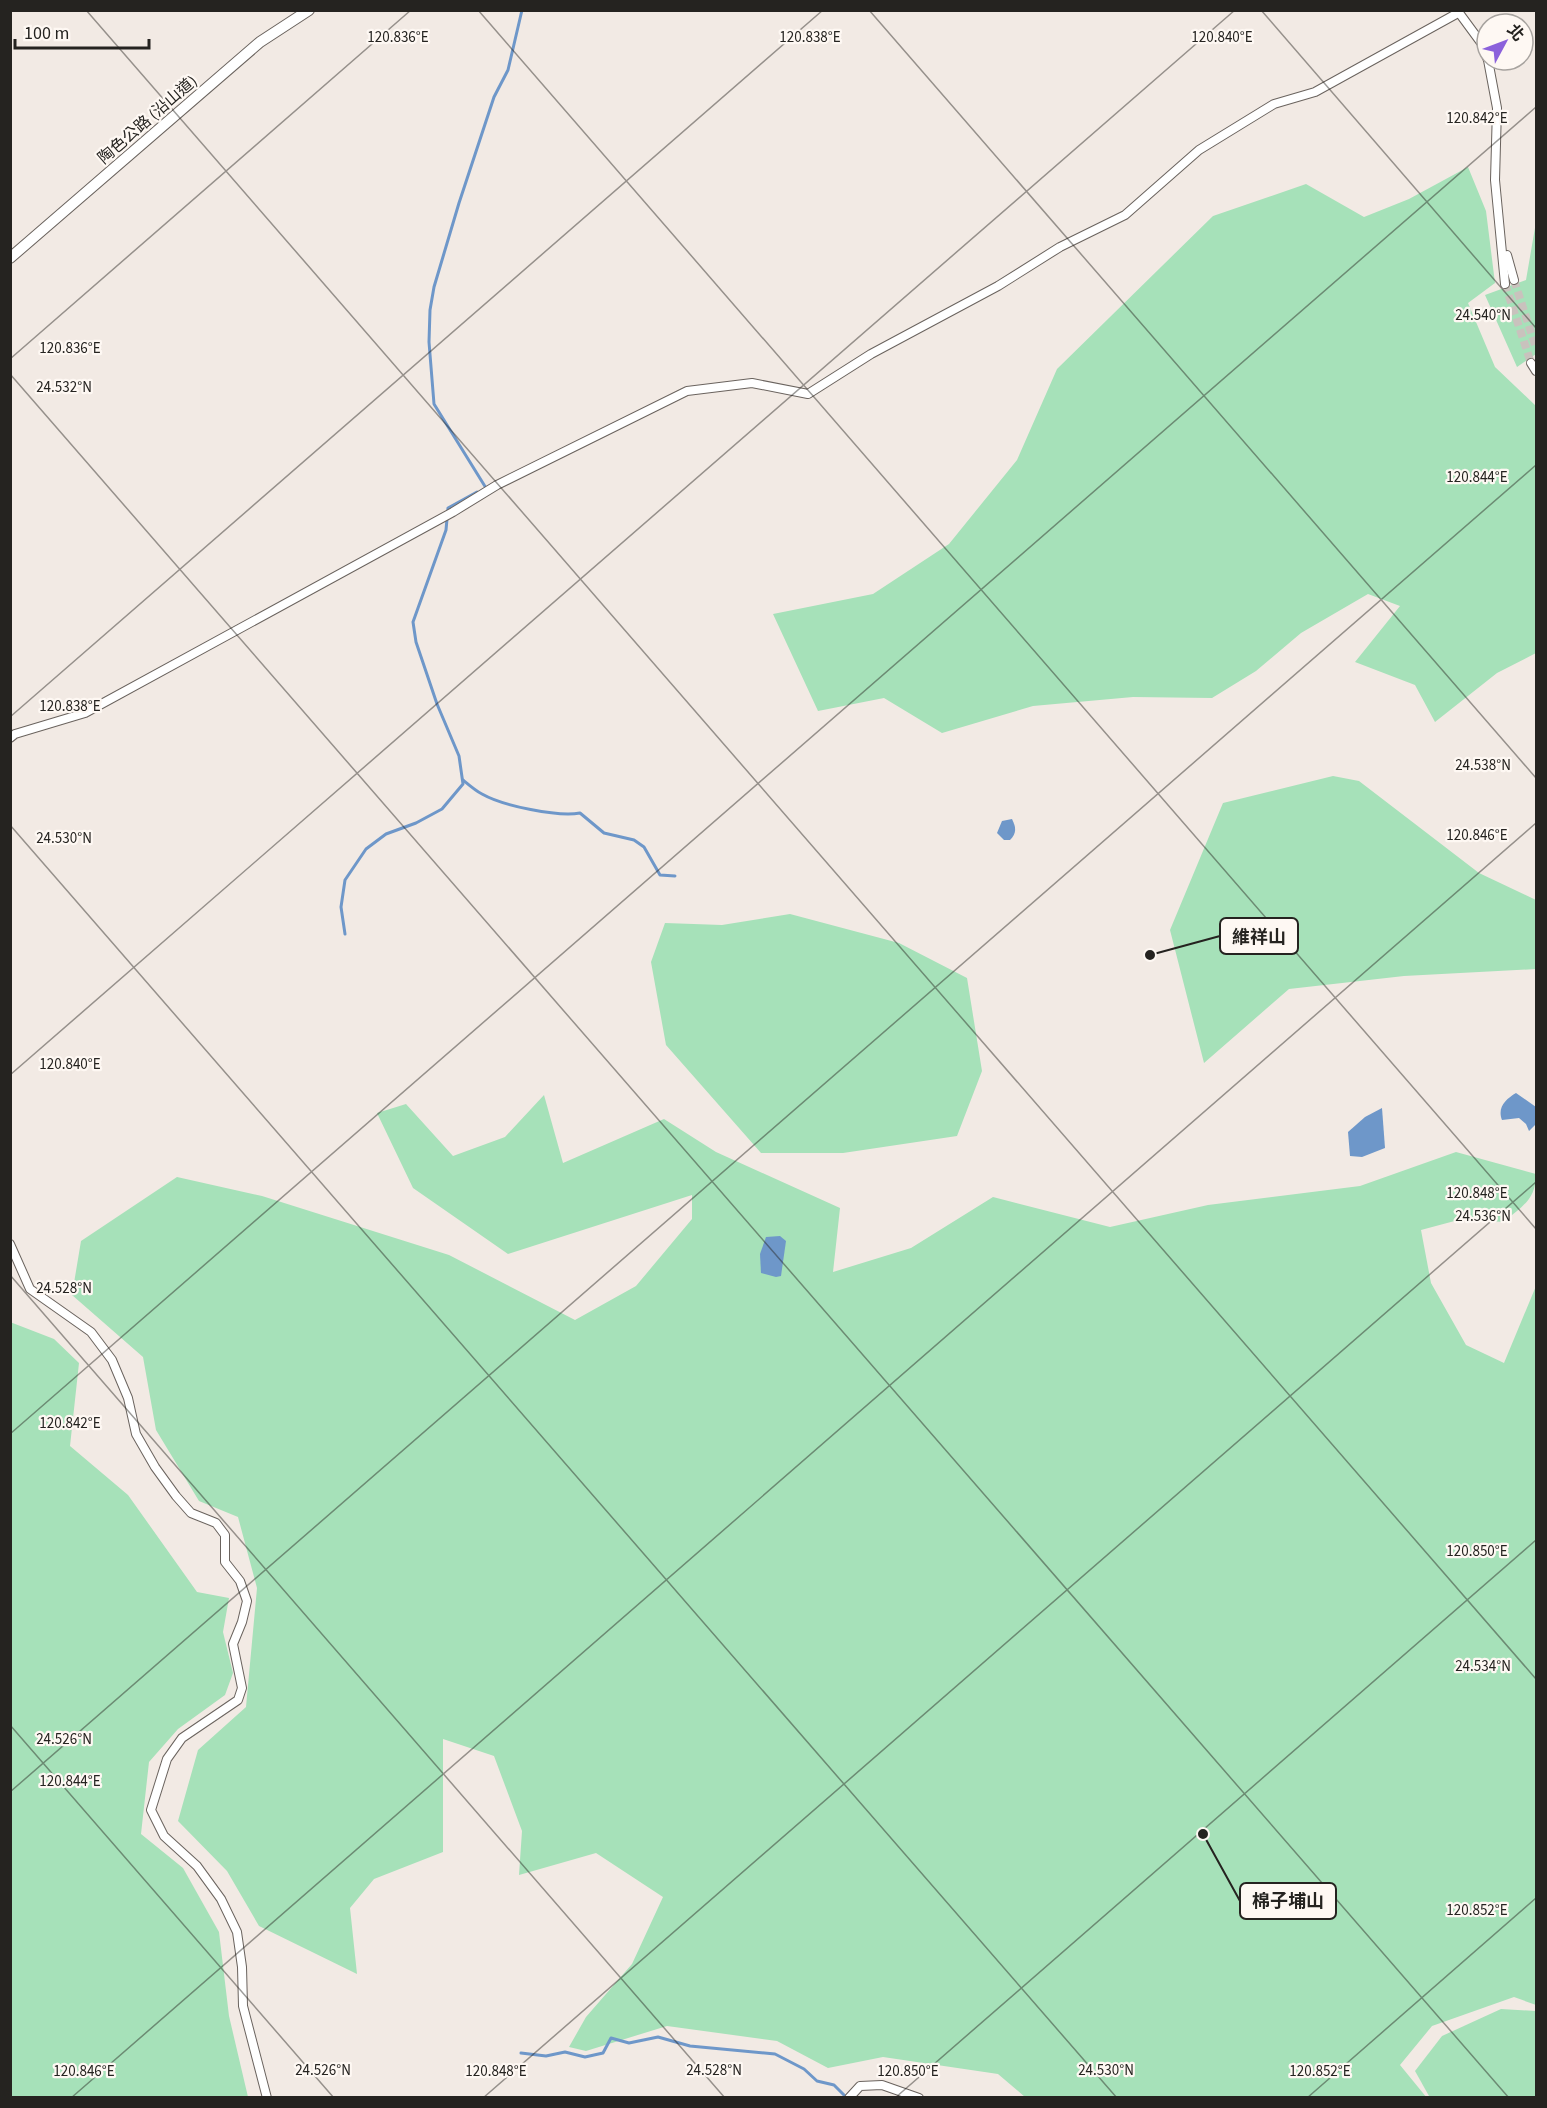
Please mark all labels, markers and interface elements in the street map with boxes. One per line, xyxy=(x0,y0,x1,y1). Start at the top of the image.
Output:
scale bar xyxy=(15,12,148,50)
north arrow xyxy=(1475,12,1535,72)
text: 北 xyxy=(1502,20,1529,46)
text: 100 m xyxy=(24,21,69,46)
text: 120.836°E xyxy=(367,27,429,48)
text: 120.838°E xyxy=(779,27,841,48)
text: 120.840°E xyxy=(1191,27,1253,48)
street label: 陶色公路 (沿山道) xyxy=(93,70,202,169)
text: 120.842°E xyxy=(1446,108,1508,129)
text: 24.540°N xyxy=(1455,305,1511,326)
text: 120.836°E xyxy=(39,338,101,359)
text: 24.532°N xyxy=(36,377,92,398)
text: 120.844°E xyxy=(1446,467,1508,488)
text: 120.838°E xyxy=(39,696,101,717)
text: 24.538°N xyxy=(1455,755,1511,776)
text: 120.846°E xyxy=(1446,825,1508,846)
text: 24.530°N xyxy=(36,828,92,849)
callout: 維祥山 xyxy=(1220,918,1298,954)
text: 維祥山 xyxy=(1232,925,1286,950)
text: 120.840°E xyxy=(39,1054,101,1075)
text: 120.848°E xyxy=(1446,1183,1508,1204)
text: 24.536°N xyxy=(1455,1206,1511,1227)
text: 24.528°N xyxy=(36,1278,92,1299)
text: 120.842°E xyxy=(39,1413,101,1434)
text: 120.850°E xyxy=(1446,1541,1508,1562)
text: 24.534°N xyxy=(1455,1656,1511,1677)
text: 24.526°N xyxy=(36,1729,92,1750)
text: 120.844°E xyxy=(39,1771,101,1792)
callout: 棉子埔山 xyxy=(1240,1883,1336,1919)
text: 棉子埔山 xyxy=(1252,1889,1324,1914)
text: 120.852°E xyxy=(1446,1900,1508,1921)
text: 24.526°N xyxy=(295,2060,351,2081)
text: 24.528°N xyxy=(686,2060,742,2081)
text: 24.530°N xyxy=(1078,2060,1134,2081)
text: 120.846°E xyxy=(53,2061,115,2082)
text: 120.848°E xyxy=(465,2061,527,2082)
text: 120.850°E xyxy=(877,2061,939,2082)
text: 120.852°E xyxy=(1289,2061,1351,2082)

